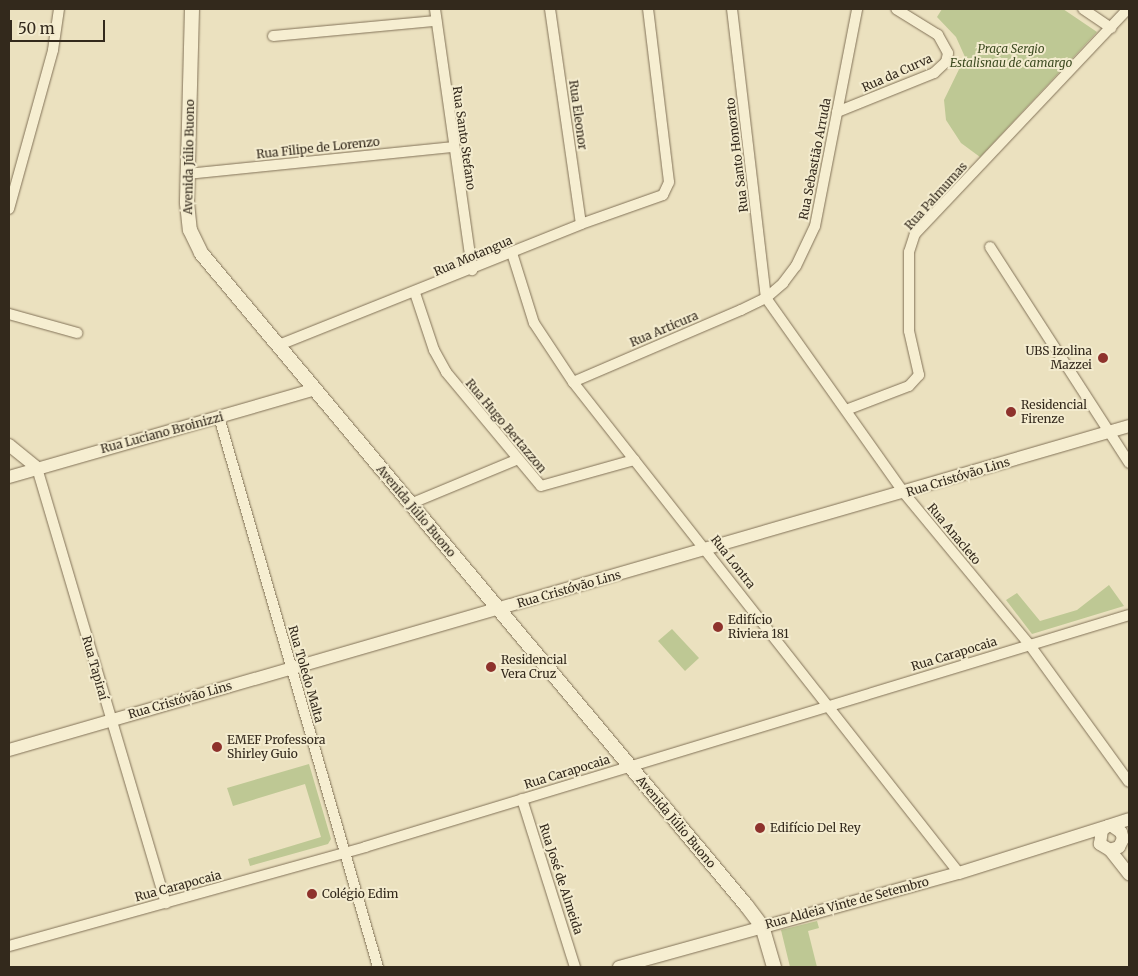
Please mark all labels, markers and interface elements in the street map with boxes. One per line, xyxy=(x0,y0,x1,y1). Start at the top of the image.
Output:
scale bar xyxy=(12,10,108,42)
text: 50 m xyxy=(18,19,55,38)
park label: Praça Sergio Estalisnau de camargo xyxy=(950,42,1072,70)
street label: Rua da Curva xyxy=(860,51,934,95)
street label: Rua Eleonor xyxy=(566,79,590,151)
street label: Rua Santo Stefano xyxy=(450,85,478,191)
street label: Rua Santo Honorato xyxy=(723,97,751,213)
street label: Rua Sebastião Arruda xyxy=(796,97,834,221)
street label: Avenida Júlio Buono xyxy=(181,99,197,215)
street label: Rua Filipe de Lorenzo xyxy=(256,134,380,162)
street label: Rua Palmumas xyxy=(902,159,970,233)
street label: Rua Motangua xyxy=(431,233,515,279)
street label: Rua Articura xyxy=(628,308,700,350)
place label: UBS Izolina Mazzei xyxy=(1025,344,1092,372)
marker: UBS Izolina Mazzei xyxy=(1096,351,1110,365)
street label: Rua Hugo Bertazzon xyxy=(463,376,549,476)
place label: Residencial Firenze xyxy=(1021,398,1087,426)
marker: Residencial Firenze xyxy=(1005,406,1017,418)
street label: Rua Luciano Broinizzi xyxy=(99,410,225,456)
street label: Rua Cristóvão Lins xyxy=(905,454,1011,500)
street label: Avenida Júlio Buono xyxy=(373,462,459,560)
street label: Rua Anacleto xyxy=(924,501,984,567)
street label: Rua Lontra xyxy=(708,532,758,592)
street label: Rua Cristóvão Lins xyxy=(515,567,623,611)
place label: Edifício Riviera 181 xyxy=(728,613,789,641)
marker: Edifício Riviera 181 xyxy=(712,621,724,633)
street label: Rua Toledo Malta xyxy=(285,624,327,724)
street label: Rua Tapiraí xyxy=(79,634,111,702)
street label: Rua Carapocaia xyxy=(909,634,999,674)
place label: Residencial Vera Cruz xyxy=(501,653,567,681)
marker: Residencial Vera Cruz xyxy=(485,661,497,673)
street label: Rua Cristóvão Lins xyxy=(126,678,234,722)
place label: EMEF Professora Shirley Guio xyxy=(227,733,325,761)
marker: EMEF Professora Shirley Guio xyxy=(211,741,223,753)
street label: Rua Carapocaia xyxy=(522,752,612,792)
street label: Avenida Júlio Buono xyxy=(633,773,719,871)
place label: Edifício Del Rey xyxy=(770,821,861,835)
street label: Rua José de Almeida xyxy=(536,822,586,936)
marker: Edifício Del Rey xyxy=(754,822,766,834)
street label: Rua Carapocaia xyxy=(133,868,223,904)
street label: Rua Aldeia Vinte de Setembro xyxy=(764,874,930,932)
place label: Colégio Edim xyxy=(322,887,398,901)
marker: Colégio Edim xyxy=(306,888,318,900)

